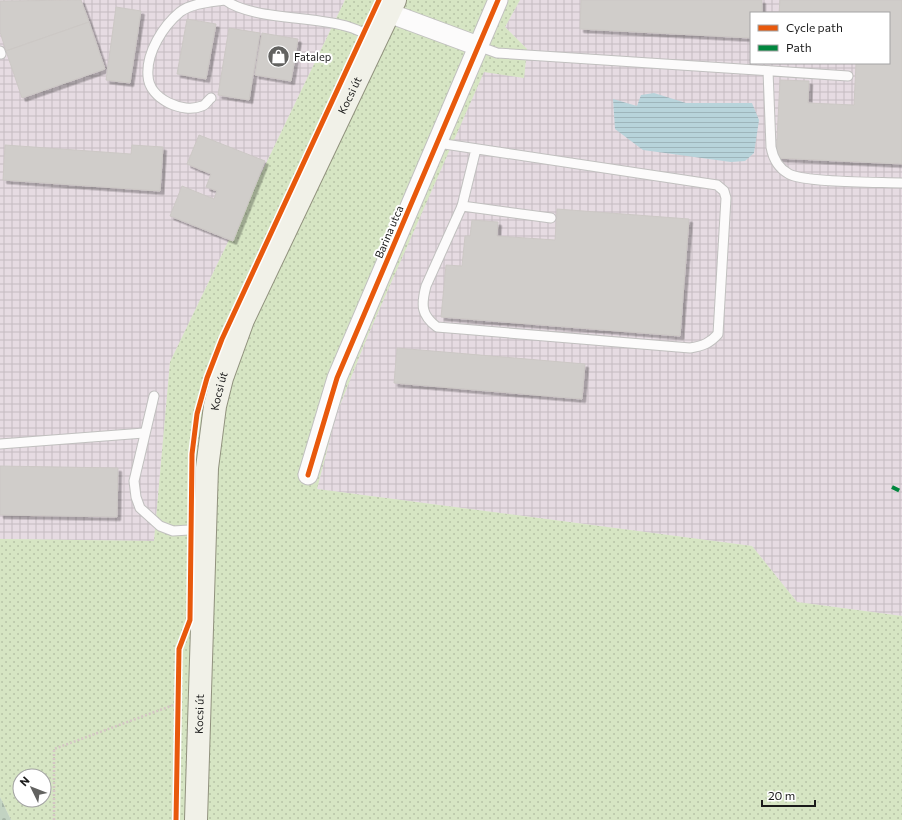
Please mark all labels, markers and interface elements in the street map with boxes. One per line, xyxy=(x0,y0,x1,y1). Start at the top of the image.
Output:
legend xyxy=(750,12,890,64)
text: Cycle path xyxy=(786,20,843,34)
text: Path xyxy=(786,40,812,54)
shop icon: Fatalep xyxy=(266,44,292,70)
place label: Fatalep xyxy=(294,50,331,63)
street label: Kocsi út xyxy=(335,74,364,116)
street label: Barina utca xyxy=(372,203,405,260)
street label: Kocsi út xyxy=(207,369,230,411)
street label: Kocsi út xyxy=(192,694,206,734)
north arrow xyxy=(12,768,52,808)
text: N xyxy=(17,773,32,788)
scale bar xyxy=(762,782,815,808)
text: 20 m xyxy=(768,788,795,802)

